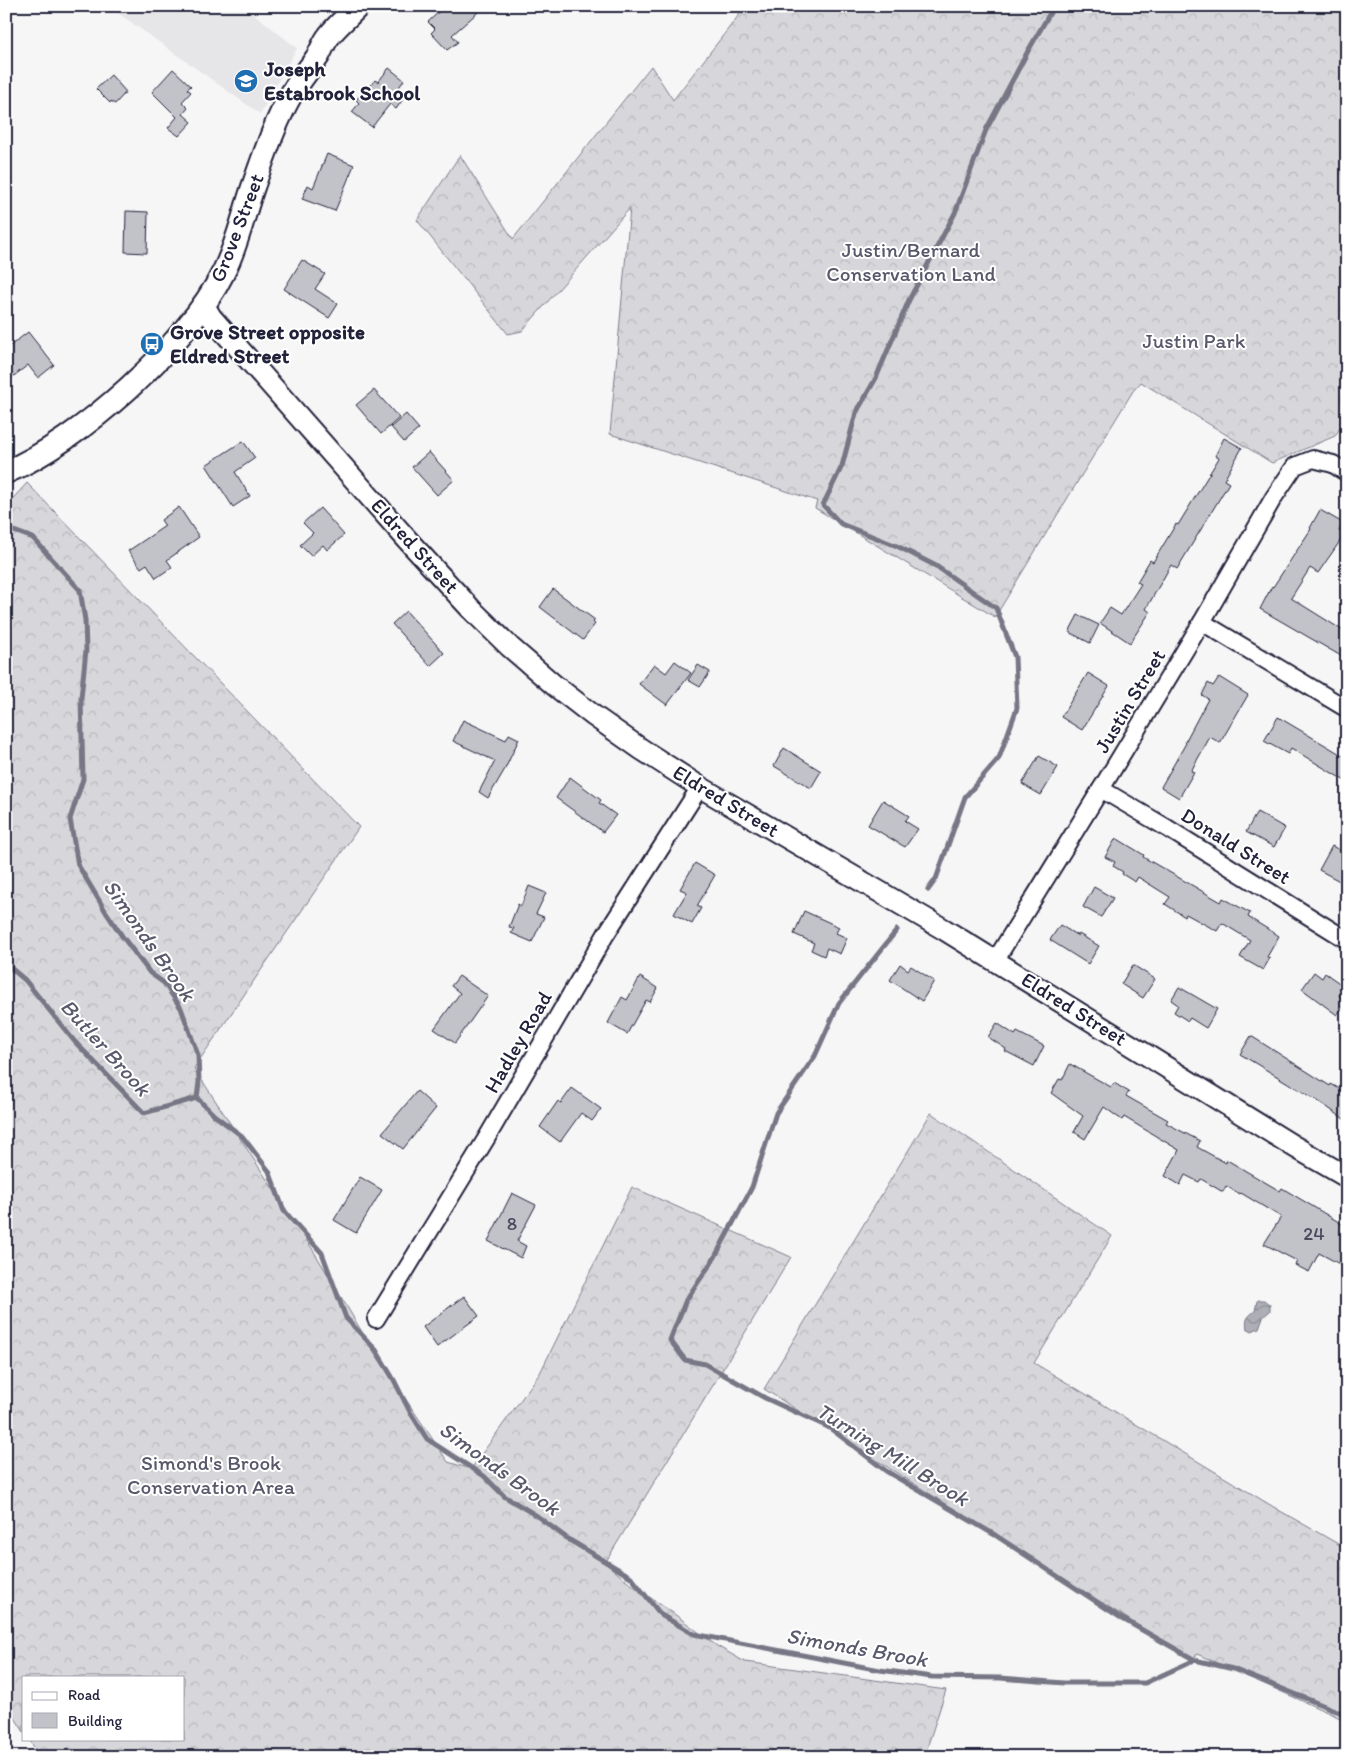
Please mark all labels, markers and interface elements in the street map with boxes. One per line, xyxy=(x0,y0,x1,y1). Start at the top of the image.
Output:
place label: Joseph Estabrook School xyxy=(263,56,421,105)
school or university icon: Joseph Estabrook School xyxy=(233,68,259,94)
street label: Grove Street xyxy=(204,170,269,286)
park label: Justin/Bernard Conservation Land xyxy=(826,237,996,286)
place label: Grove Street opposite Eldred Street xyxy=(170,319,365,368)
park label: Justin Park xyxy=(1143,328,1246,353)
bus stop icon: Grove Street opposite Eldred Street xyxy=(139,331,165,357)
street label: Eldred Street xyxy=(366,493,465,598)
street label: Justin Street xyxy=(1089,644,1170,757)
street label: Eldred Street xyxy=(669,759,784,842)
street label: Donald Street xyxy=(1177,802,1296,889)
water label: Simonds Brook xyxy=(98,874,202,1008)
street label: Eldred Street xyxy=(1017,966,1132,1051)
street label: Hadley Road xyxy=(478,986,557,1097)
water label: Butler Brook xyxy=(55,993,158,1103)
house number: 8 xyxy=(507,1212,517,1235)
house number: 24 xyxy=(1303,1222,1325,1245)
water label: Turning Mill Brook xyxy=(812,1397,975,1513)
water label: Simonds Brook xyxy=(434,1416,567,1522)
park label: Simond's Brook Conservation Area xyxy=(127,1450,295,1499)
water label: Simonds Brook xyxy=(784,1622,931,1673)
legend xyxy=(22,1676,185,1740)
text: Road xyxy=(68,1686,101,1704)
text: Building xyxy=(68,1712,122,1730)

